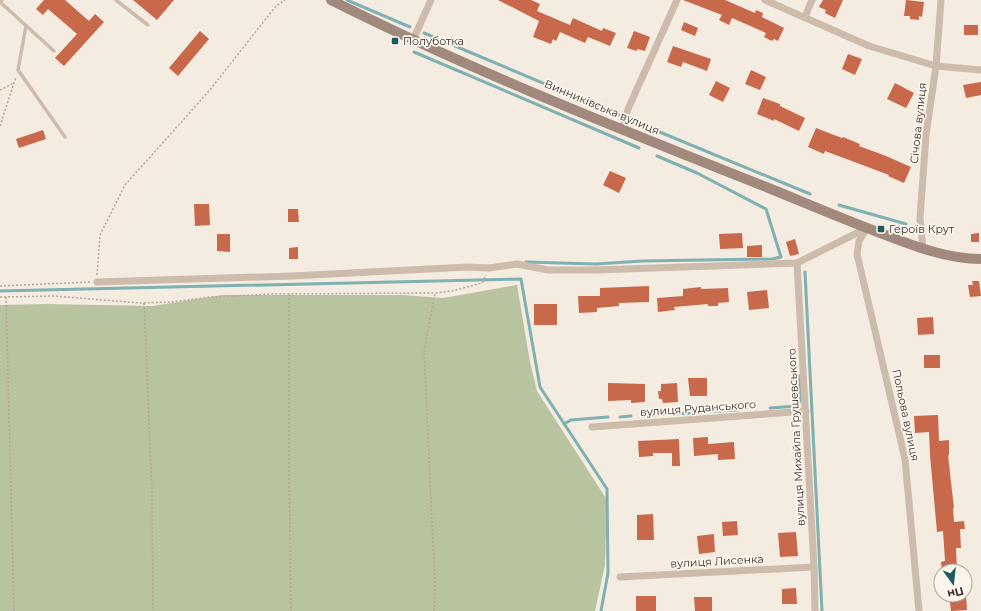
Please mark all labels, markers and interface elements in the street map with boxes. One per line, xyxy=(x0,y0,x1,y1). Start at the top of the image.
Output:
place label: Полуботка xyxy=(403,34,464,48)
marker: Полуботка xyxy=(390,36,400,46)
street label: Винниківська вулиця xyxy=(542,76,662,138)
street label: Січова вулиця xyxy=(907,82,929,164)
place label: Героїв Крут xyxy=(889,222,955,236)
marker: Героїв Крут xyxy=(876,224,886,234)
street label: вулиця Михайла Грушевського xyxy=(784,348,808,526)
street label: Польова вулиця xyxy=(889,368,923,462)
street label: вулиця Руданського xyxy=(639,397,757,419)
street label: вулиця Лисенка xyxy=(670,552,764,570)
north arrow xyxy=(933,563,973,603)
text: Пн xyxy=(946,584,965,602)

